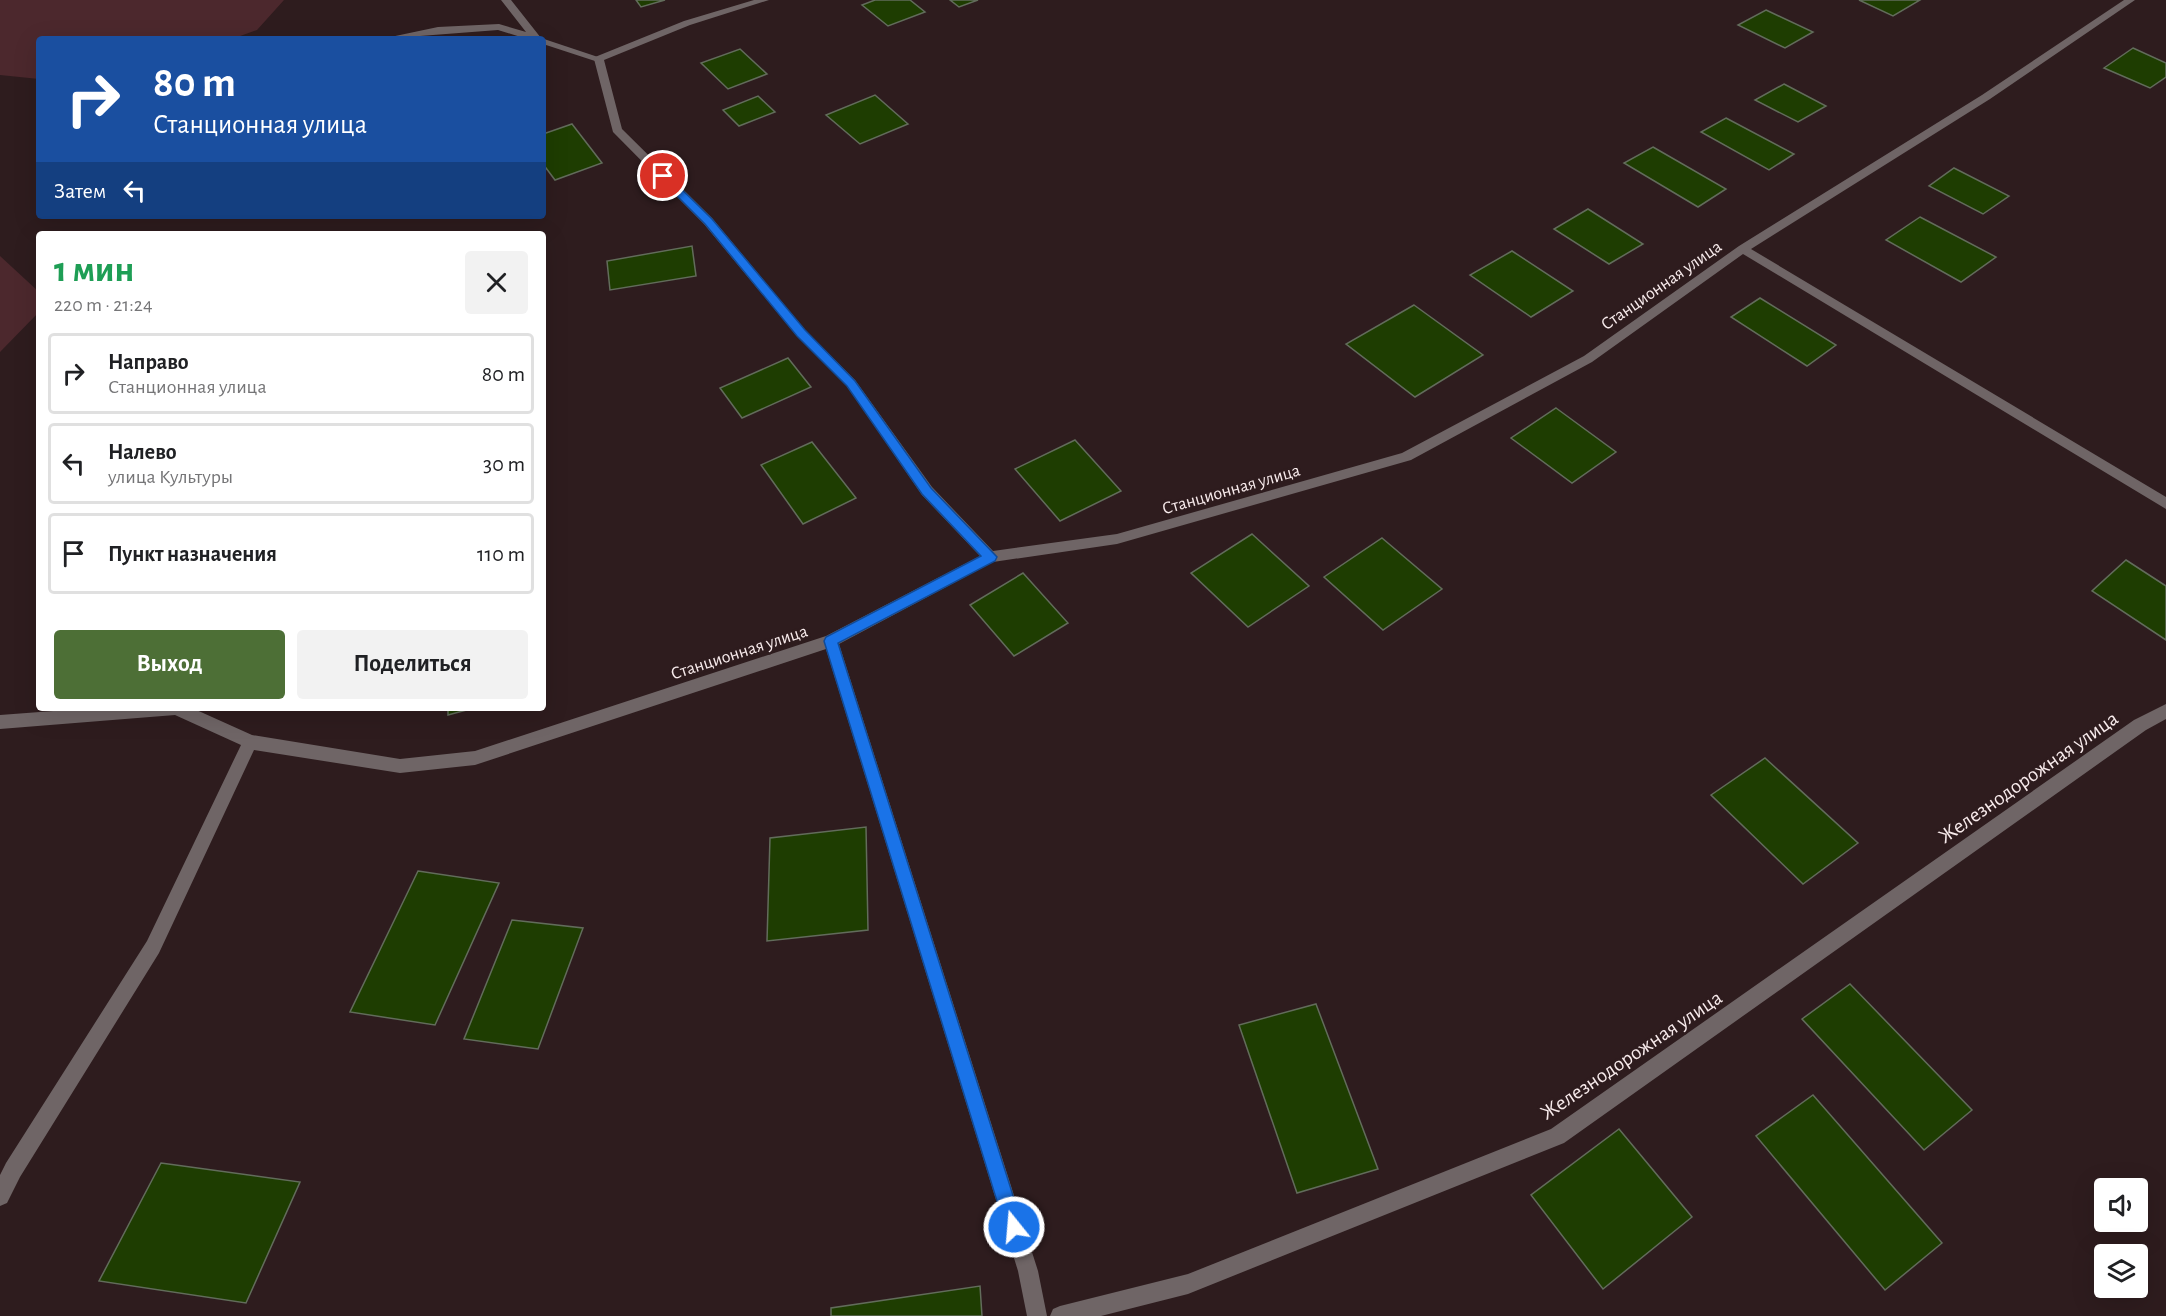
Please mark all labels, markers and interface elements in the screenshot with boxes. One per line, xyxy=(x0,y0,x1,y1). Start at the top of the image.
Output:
icon: right xyxy=(54,60,132,138)
text: 80 m xyxy=(153,62,236,104)
text: Станционная улица xyxy=(153,111,367,138)
pin xyxy=(637,150,688,201)
icon: arrive xyxy=(646,159,679,192)
icon: left xyxy=(118,174,151,207)
text: Затем xyxy=(54,180,106,202)
street label: Станционная улица xyxy=(1598,238,1725,334)
button: close xyxy=(465,251,528,314)
text: 1 мин xyxy=(54,252,134,288)
text: 220 m · 21:24 xyxy=(54,295,153,315)
text: Направо xyxy=(108,351,189,373)
icon: right xyxy=(57,357,90,390)
text: 80 m xyxy=(482,363,525,385)
text: Станционная улица xyxy=(108,377,267,397)
text: Налево xyxy=(108,441,177,463)
icon: left xyxy=(57,447,90,480)
text: 30 m xyxy=(483,453,525,475)
street label: Станционная улица xyxy=(1160,462,1302,518)
text: улица Культуры xyxy=(108,467,233,487)
icon: arrive xyxy=(57,537,90,570)
text: Пункт назначения xyxy=(108,543,277,565)
text: 110 m xyxy=(477,543,525,565)
street label: Станционная улица xyxy=(669,622,810,684)
button: Выход xyxy=(54,630,285,699)
button: Поделиться xyxy=(297,630,528,699)
street label: Железнодорожная улица xyxy=(1935,707,2122,847)
street label: Железнодорожная улица xyxy=(1537,987,1726,1124)
map controls xyxy=(2094,1178,2148,1298)
button: sound xyxy=(2094,1178,2148,1232)
position arrow xyxy=(982,1195,1046,1259)
button: layers xyxy=(2094,1244,2148,1298)

